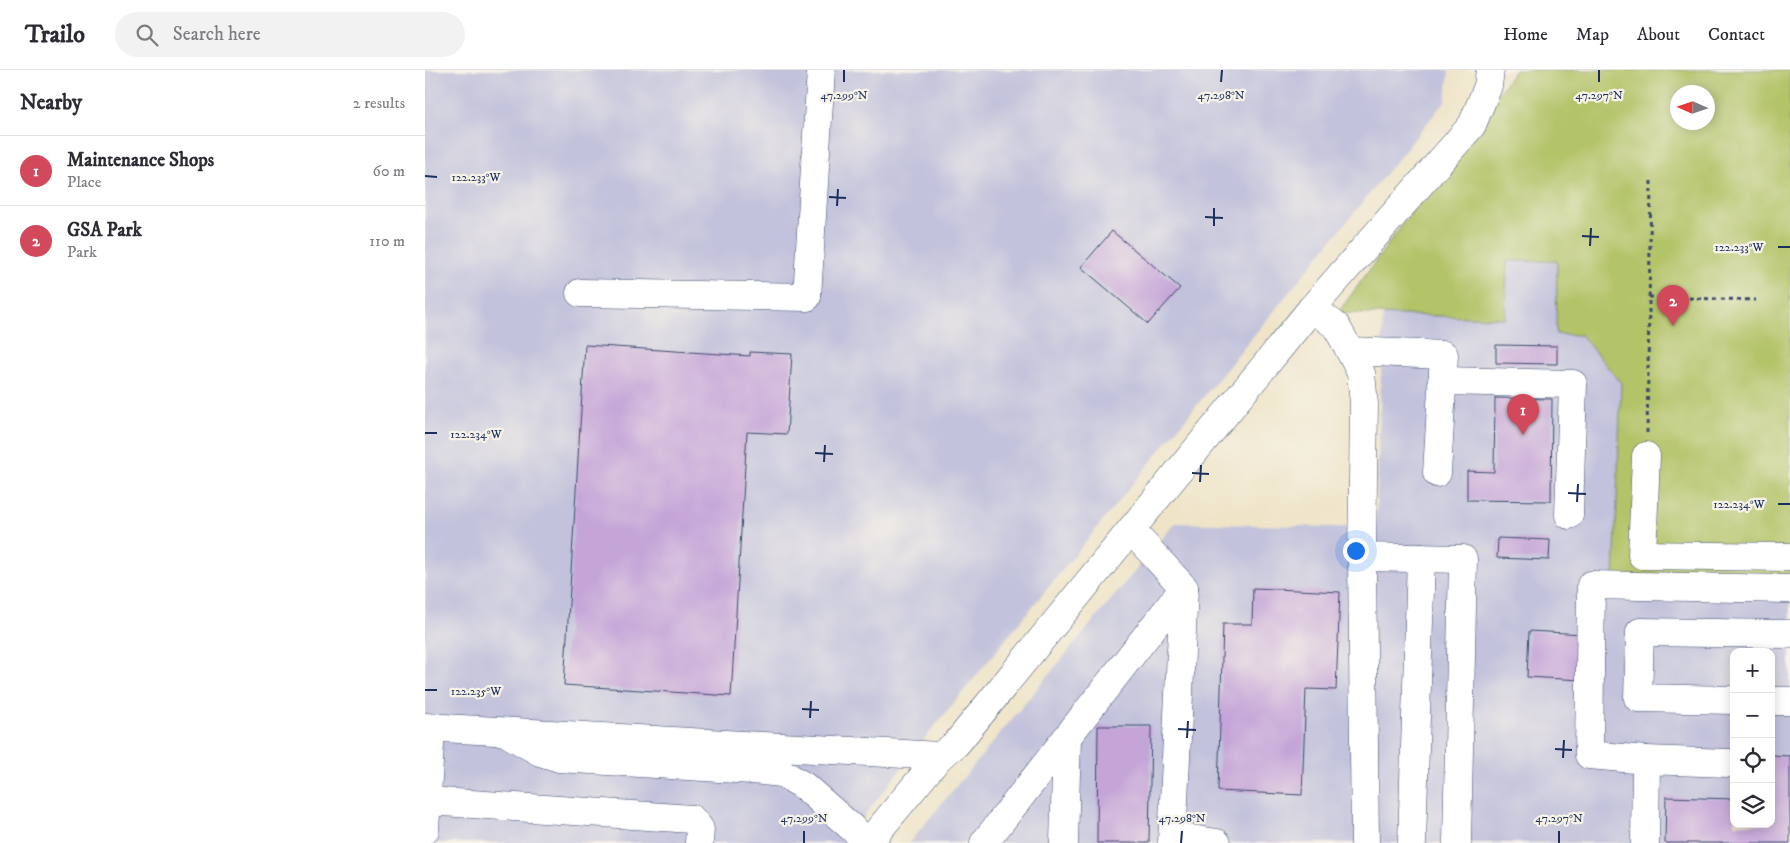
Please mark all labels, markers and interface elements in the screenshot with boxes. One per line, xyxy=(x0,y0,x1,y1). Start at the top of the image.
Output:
search box xyxy=(115,12,465,57)
text: Trailo xyxy=(25,20,85,50)
icon: search xyxy=(133,21,161,49)
text: Search here xyxy=(173,23,261,46)
text: Home xyxy=(1503,24,1548,46)
text: Map xyxy=(1576,24,1609,46)
text: About xyxy=(1637,24,1680,46)
text: Contact xyxy=(1708,24,1765,46)
north arrow xyxy=(1670,85,1715,130)
text: 47.299°N xyxy=(820,88,868,103)
text: 47.298°N xyxy=(1197,88,1245,103)
text: 47.297°N xyxy=(1575,88,1623,103)
text: Nearby xyxy=(20,90,82,116)
text: 2 results xyxy=(353,93,405,113)
text: Maintenance Shops xyxy=(67,149,214,172)
text: 1 xyxy=(33,161,39,181)
text: 60 m xyxy=(373,161,405,181)
text: 122.233°W xyxy=(452,170,501,185)
text: Place xyxy=(67,172,101,192)
text: GSA Park xyxy=(67,219,142,242)
text: 2 xyxy=(32,231,40,251)
text: 110 m xyxy=(369,231,405,251)
text: 122.233°W xyxy=(1715,240,1764,255)
text: Park xyxy=(67,242,97,262)
pin: 2 xyxy=(1657,285,1689,326)
pin: 1 xyxy=(1507,394,1539,435)
text: 122.234°W xyxy=(450,427,503,442)
text: 122.234°W xyxy=(1713,497,1766,512)
your location xyxy=(1343,538,1369,564)
map controls xyxy=(1730,648,1775,828)
button: + xyxy=(1730,648,1775,693)
text: 122.235°W xyxy=(451,684,502,699)
button: − xyxy=(1730,693,1775,738)
button: locate xyxy=(1730,738,1775,783)
button: layers xyxy=(1730,783,1775,828)
text: 47.299°N xyxy=(780,811,828,826)
text: 47.298°N xyxy=(1158,811,1206,826)
text: 47.297°N xyxy=(1535,811,1583,826)

